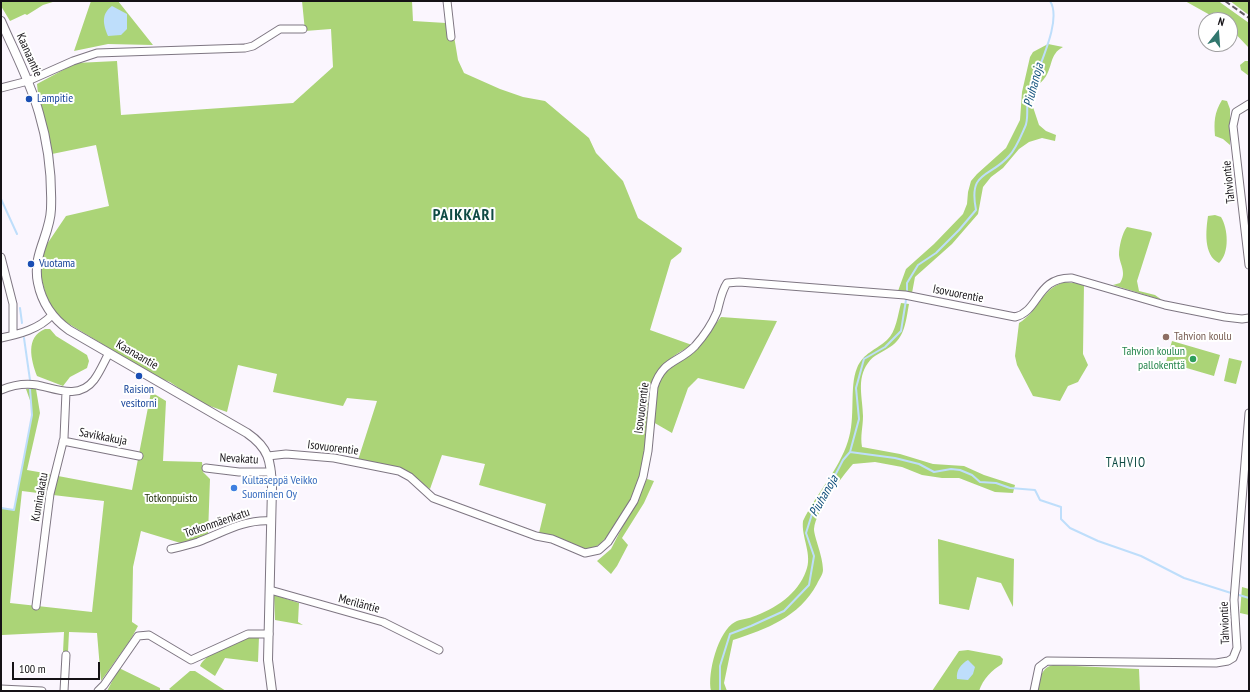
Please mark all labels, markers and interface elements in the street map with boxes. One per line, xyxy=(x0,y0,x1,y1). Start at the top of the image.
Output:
north arrow xyxy=(1198,12,1238,52)
text: N xyxy=(1216,14,1226,29)
street label: Kaanaantie xyxy=(13,31,45,79)
water label: Piuhanoja xyxy=(1021,61,1047,109)
place label: Lampitie xyxy=(37,92,73,106)
marker: Lampitie xyxy=(24,94,34,104)
street label: Tahviontie xyxy=(1220,160,1238,204)
district label: PAIKKARI xyxy=(433,205,495,225)
place label: Vuotama xyxy=(39,257,75,271)
marker: Vuotama xyxy=(26,259,36,269)
street label: Isovuorentie xyxy=(931,282,985,306)
place label: Tahvion koulu xyxy=(1174,330,1232,344)
marker: Tahvion koulu xyxy=(1161,332,1171,342)
street label: Kaanaantie xyxy=(113,337,161,373)
place label: Tahvion koulun pallokenttä xyxy=(1122,345,1185,373)
marker: Tahvion koulun pallokenttä xyxy=(1188,354,1198,364)
marker: Raision vesitorni xyxy=(134,371,144,381)
street label: Isovuorentie xyxy=(632,382,652,434)
place label: Raision vesitorni xyxy=(121,383,157,411)
street label: Savikkakuja xyxy=(78,425,128,449)
street label: Isovuorentie xyxy=(307,438,359,458)
street label: Nevakatu xyxy=(219,451,259,467)
district label: TAHVIO xyxy=(1106,455,1146,471)
street label: Kuminakatu xyxy=(29,471,51,523)
water label: Piuhanoja xyxy=(806,473,842,519)
place label: Kultaseppä Veikko Suominen Oy xyxy=(242,474,317,502)
marker: Kultaseppä Veikko Suominen Oy xyxy=(229,483,239,493)
park label: Totkonpuisto xyxy=(144,492,198,506)
street label: Totkonmäenkatu xyxy=(182,505,252,541)
street label: Meriläntie xyxy=(337,592,381,616)
street label: Tahviontie xyxy=(1217,601,1233,645)
scale bar xyxy=(14,654,102,680)
text: 100 m xyxy=(19,661,46,676)

